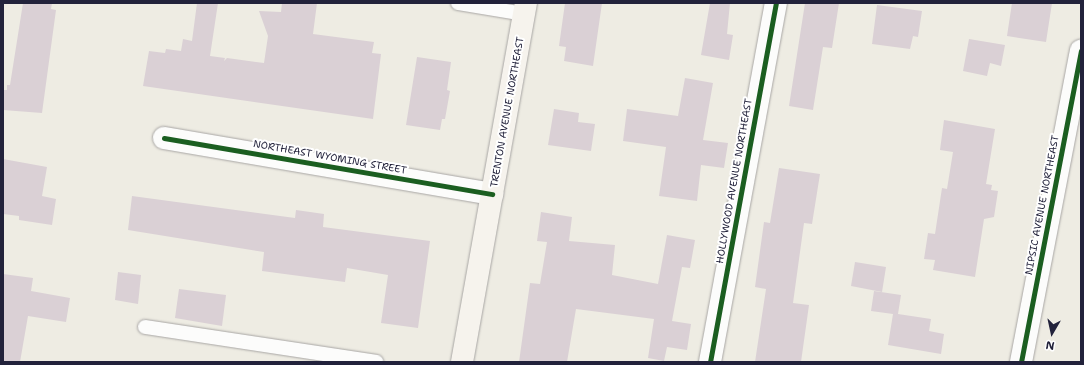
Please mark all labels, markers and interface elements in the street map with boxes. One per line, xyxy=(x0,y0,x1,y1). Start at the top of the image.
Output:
street label: TRENTON AVENUE NORTHEAST xyxy=(488,36,526,188)
street label: HOLLYWOOD AVENUE NORTHEAST xyxy=(714,98,754,264)
street label: NIPSIC AVENUE NORTHEAST xyxy=(1023,134,1061,276)
street label: NORTHEAST WYOMING STREET xyxy=(252,138,408,176)
north arrow xyxy=(1032,313,1072,353)
text: N xyxy=(1045,337,1056,353)

